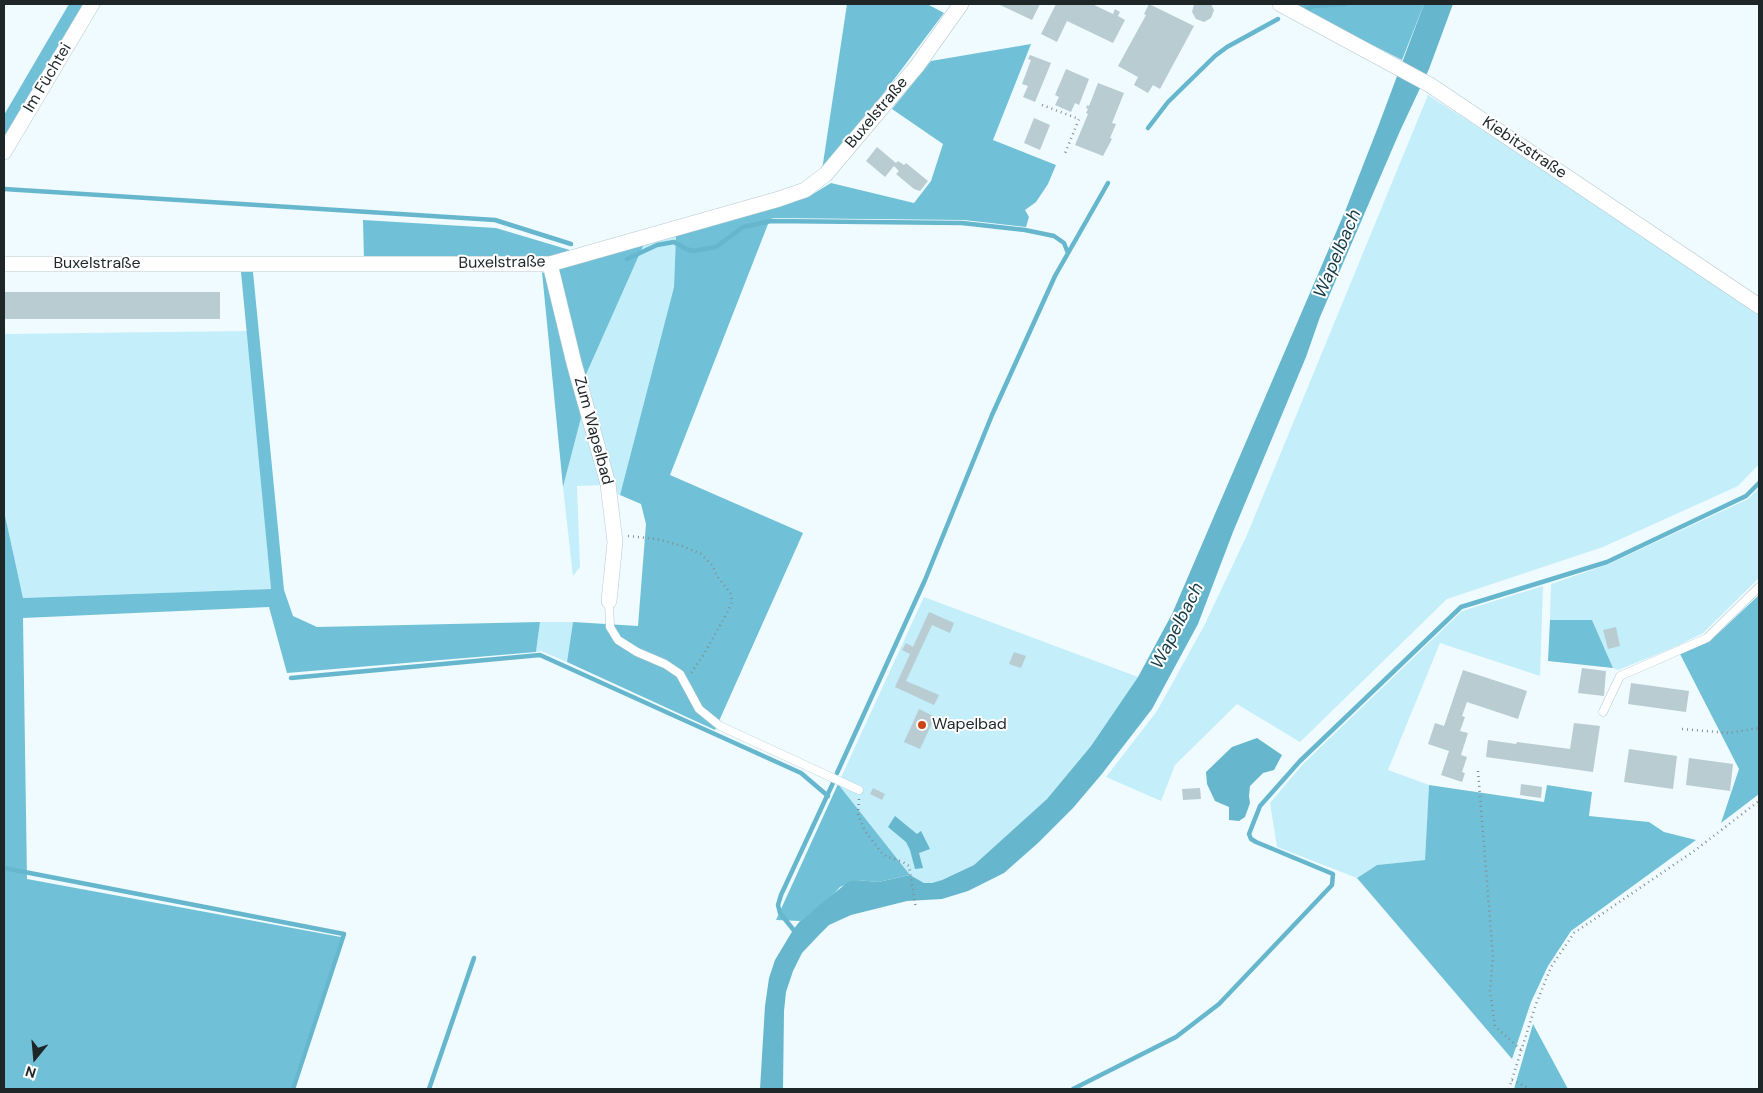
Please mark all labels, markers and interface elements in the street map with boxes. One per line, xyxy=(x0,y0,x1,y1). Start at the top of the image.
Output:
street label: Im Füchtei xyxy=(20,40,76,116)
street label: Buxelstraße xyxy=(842,73,912,153)
street label: Kiebitzstraße xyxy=(1478,113,1570,183)
water label: Wapelbach xyxy=(1310,206,1366,302)
street label: Buxelstraße xyxy=(458,253,546,273)
street label: Buxelstraße xyxy=(53,254,141,274)
street label: Zum Wapelbad xyxy=(569,375,617,487)
water label: Wapelbach xyxy=(1147,579,1209,673)
place label: Wapelbad xyxy=(932,715,1007,735)
marker: Wapelbad xyxy=(916,719,928,731)
north arrow xyxy=(10,1033,60,1083)
text: N xyxy=(23,1062,38,1082)

